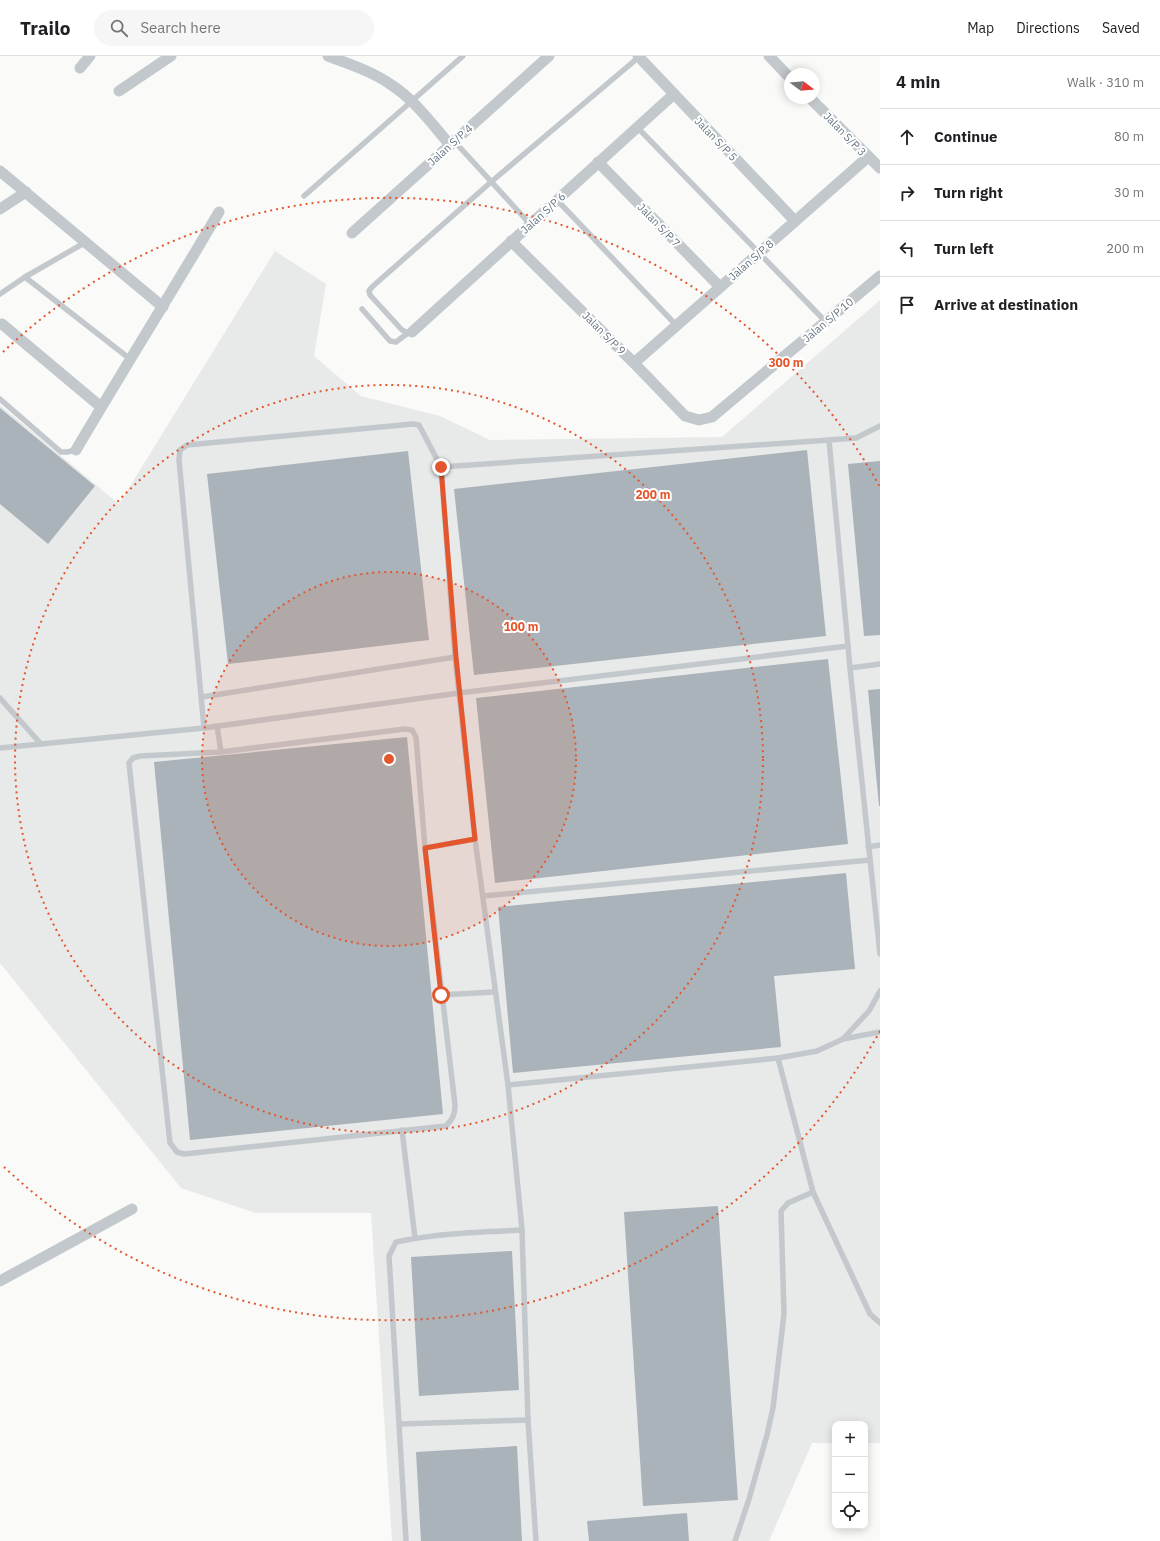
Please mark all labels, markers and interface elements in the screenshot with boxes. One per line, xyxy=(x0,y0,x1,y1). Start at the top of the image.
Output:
search box xyxy=(94,10,374,46)
text: Trailo xyxy=(20,16,70,40)
icon: search xyxy=(108,17,130,39)
text: Search here xyxy=(140,18,221,37)
text: Map xyxy=(967,19,994,37)
text: Directions xyxy=(1016,19,1080,37)
text: Saved xyxy=(1102,19,1140,37)
north arrow xyxy=(784,68,820,104)
text: 4 min xyxy=(896,71,940,93)
text: Walk · 310 m xyxy=(1067,74,1144,91)
street label: Jalan S/P 3 xyxy=(821,109,869,159)
street label: Jalan S/P 5 xyxy=(692,114,740,164)
street label: Jalan S/P 4 xyxy=(425,121,476,169)
icon: ahead xyxy=(896,126,918,148)
text: Continue xyxy=(934,127,998,146)
text: 80 m xyxy=(1114,128,1144,145)
icon: right xyxy=(896,182,918,204)
text: Turn right xyxy=(934,183,1003,202)
text: 30 m xyxy=(1114,184,1144,201)
street label: Jalan S/P 6 xyxy=(518,189,568,237)
street label: Jalan S/P 7 xyxy=(635,200,683,250)
street label: Jalan S/P 8 xyxy=(725,236,777,284)
icon: left xyxy=(896,238,918,260)
text: Turn left xyxy=(934,239,994,258)
text: 200 m xyxy=(1106,240,1144,257)
icon: arrive xyxy=(896,294,918,316)
street label: Jalan S/P 10 xyxy=(800,295,856,345)
text: Arrive at destination xyxy=(934,295,1078,314)
street label: Jalan S/P 9 xyxy=(579,308,629,358)
text: 300 m xyxy=(768,355,804,370)
route end xyxy=(432,458,450,476)
text: 200 m xyxy=(635,487,671,502)
text: 100 m xyxy=(503,619,539,634)
centre of rings xyxy=(382,752,396,766)
route start xyxy=(432,986,450,1004)
map controls xyxy=(832,1421,868,1529)
button: + xyxy=(832,1421,868,1457)
button: − xyxy=(832,1457,868,1493)
button: locate xyxy=(832,1493,868,1529)

